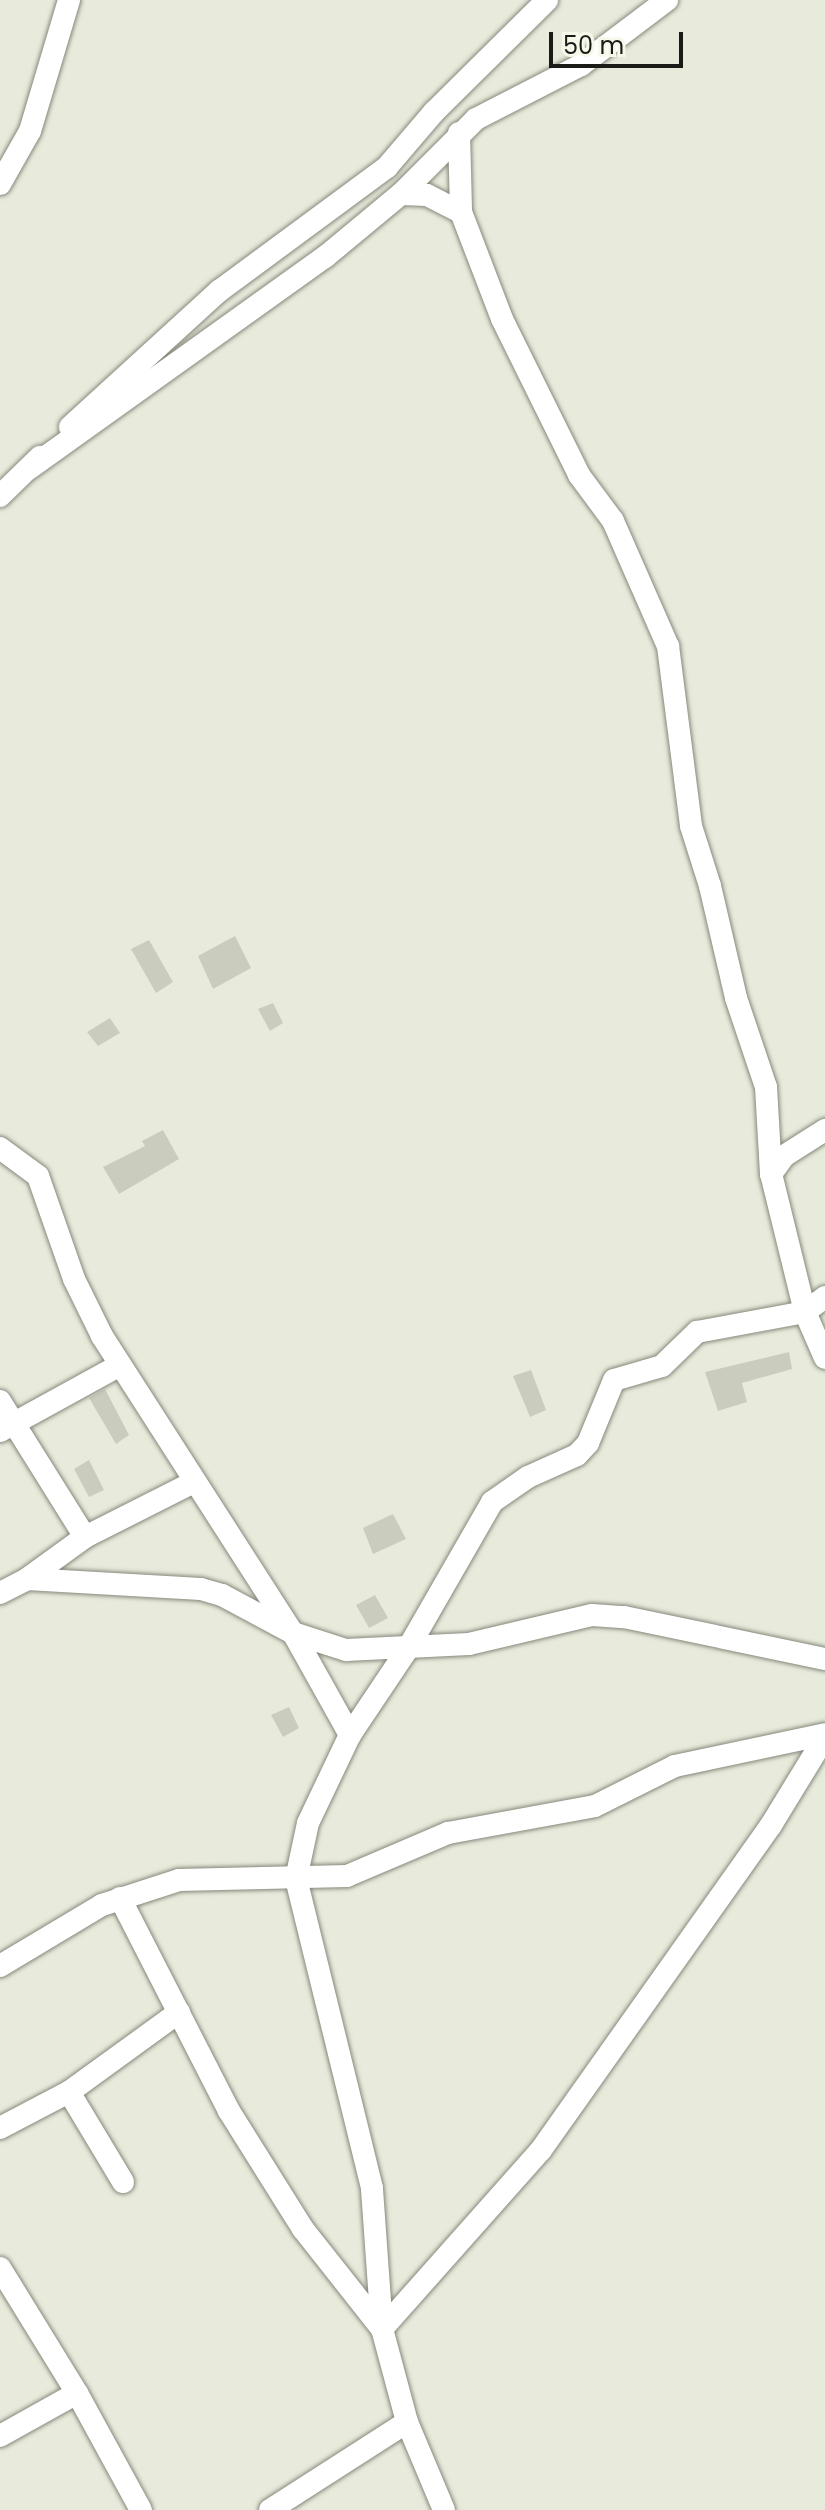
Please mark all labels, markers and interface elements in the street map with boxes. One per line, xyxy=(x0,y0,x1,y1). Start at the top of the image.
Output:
scale bar xyxy=(553,16,687,66)
text: 50 m xyxy=(563,29,624,62)

